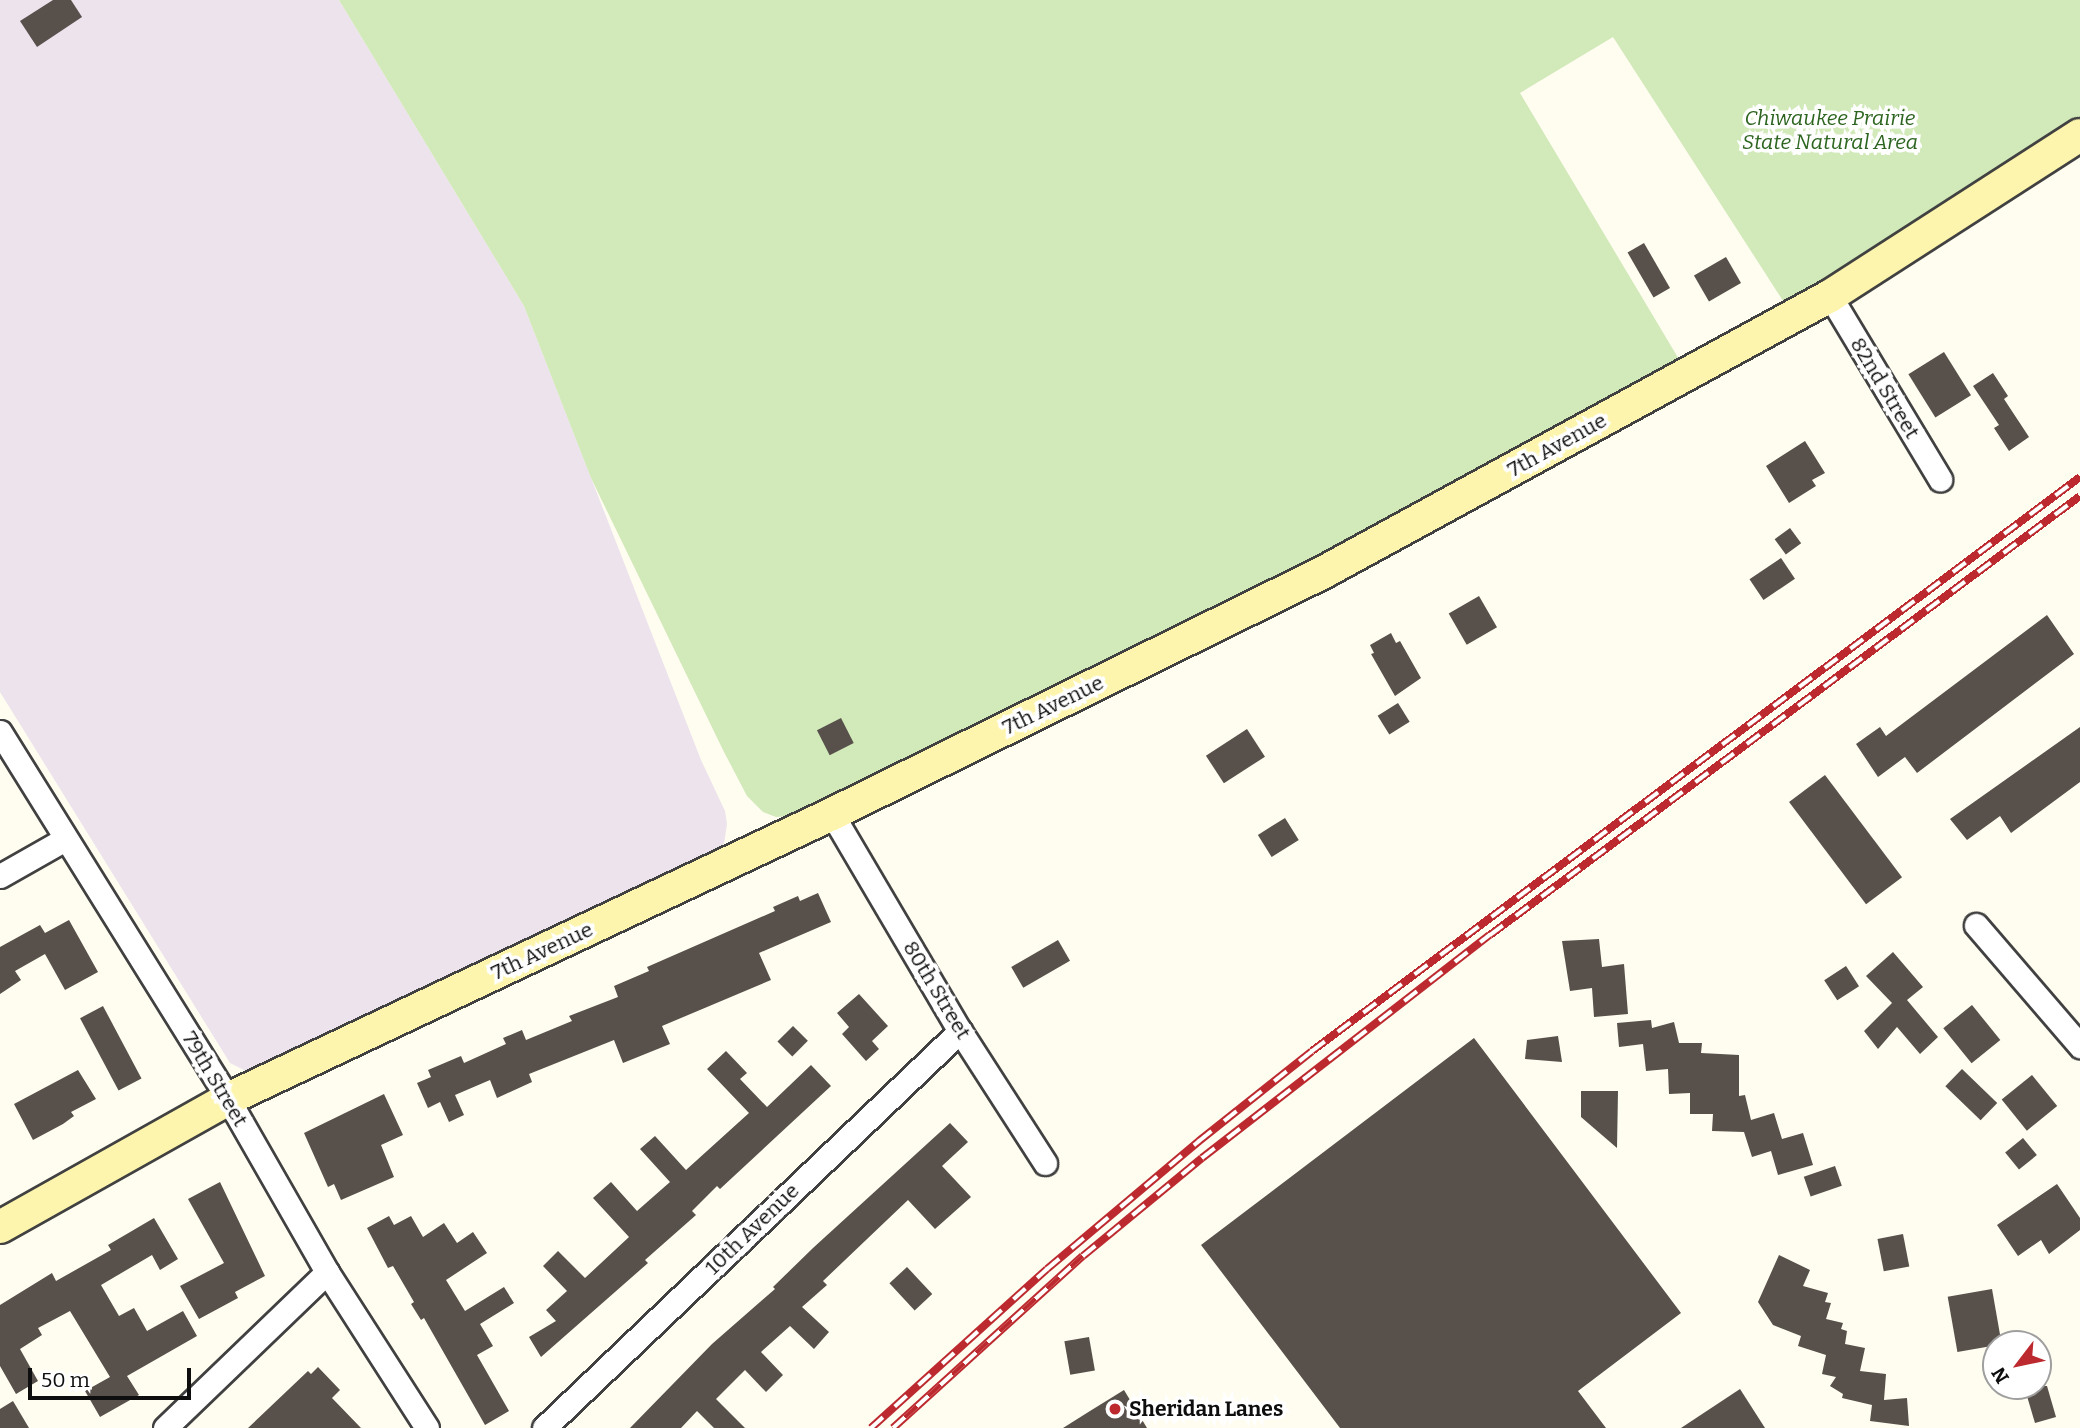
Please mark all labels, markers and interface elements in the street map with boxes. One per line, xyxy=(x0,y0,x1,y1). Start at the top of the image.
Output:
park label: Chiwaukee Prairie State Natural Area xyxy=(1742,105,1918,155)
street label: 82nd Street xyxy=(1845,333,1925,443)
street label: 7th Avenue xyxy=(1503,408,1611,482)
street label: 7th Avenue xyxy=(998,670,1108,740)
street label: 7th Avenue xyxy=(487,917,597,985)
street label: 80th Street xyxy=(898,936,976,1044)
street label: 79th Street xyxy=(177,1027,253,1131)
street label: 10th Avenue xyxy=(700,1178,804,1280)
north arrow xyxy=(1982,1330,2052,1400)
scale bar xyxy=(32,1354,194,1398)
text: N xyxy=(1987,1363,2014,1388)
text: 50 m xyxy=(41,1367,90,1393)
place label: Sheridan Lanes xyxy=(1129,1396,1283,1422)
marker: Sheridan Lanes xyxy=(1107,1401,1123,1417)

